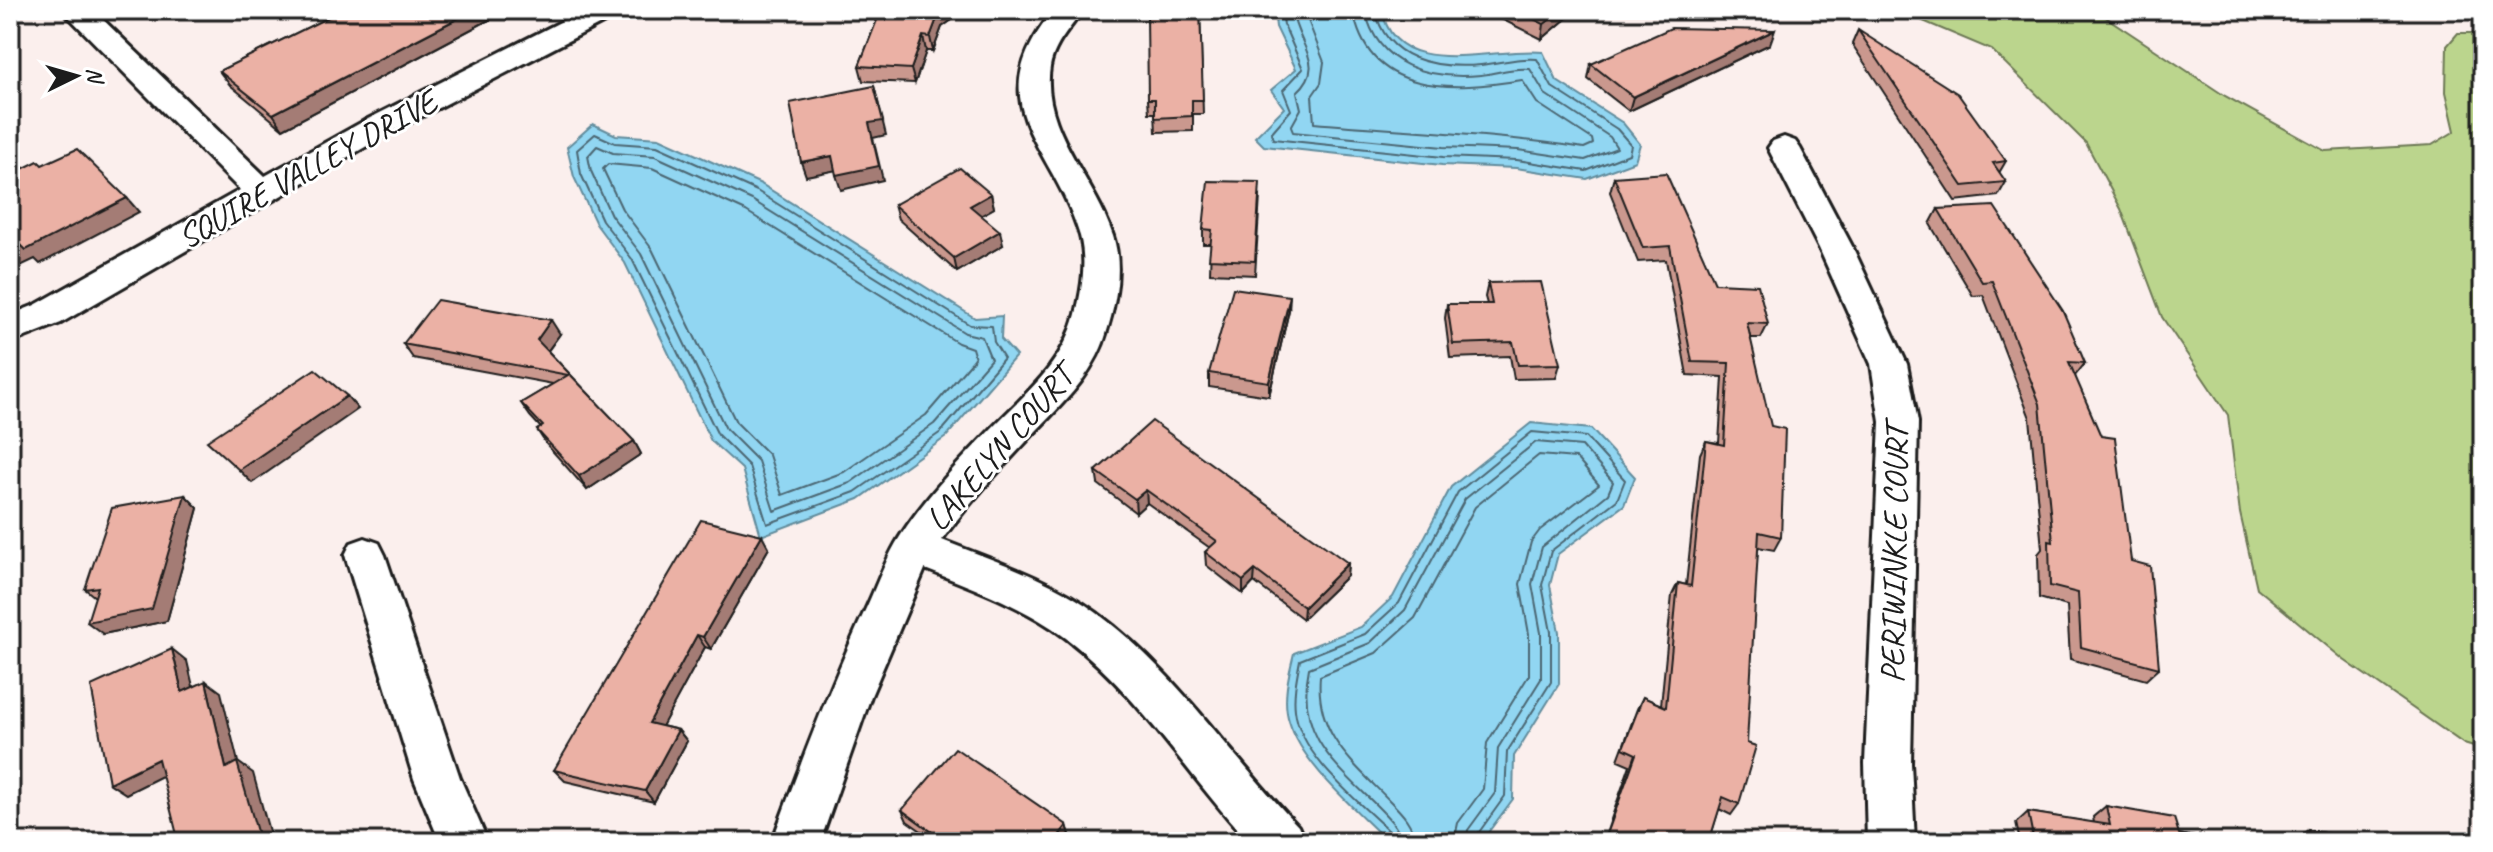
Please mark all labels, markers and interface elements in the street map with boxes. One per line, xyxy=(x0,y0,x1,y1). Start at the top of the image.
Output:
north arrow xyxy=(36,36,116,116)
text: N xyxy=(80,66,110,86)
street label: SQUIRE VALLEY DRIVE xyxy=(170,78,448,258)
street label: LAKELYN COURT xyxy=(916,350,1088,539)
street label: PERIWINKLE COURT xyxy=(1870,416,1918,684)

